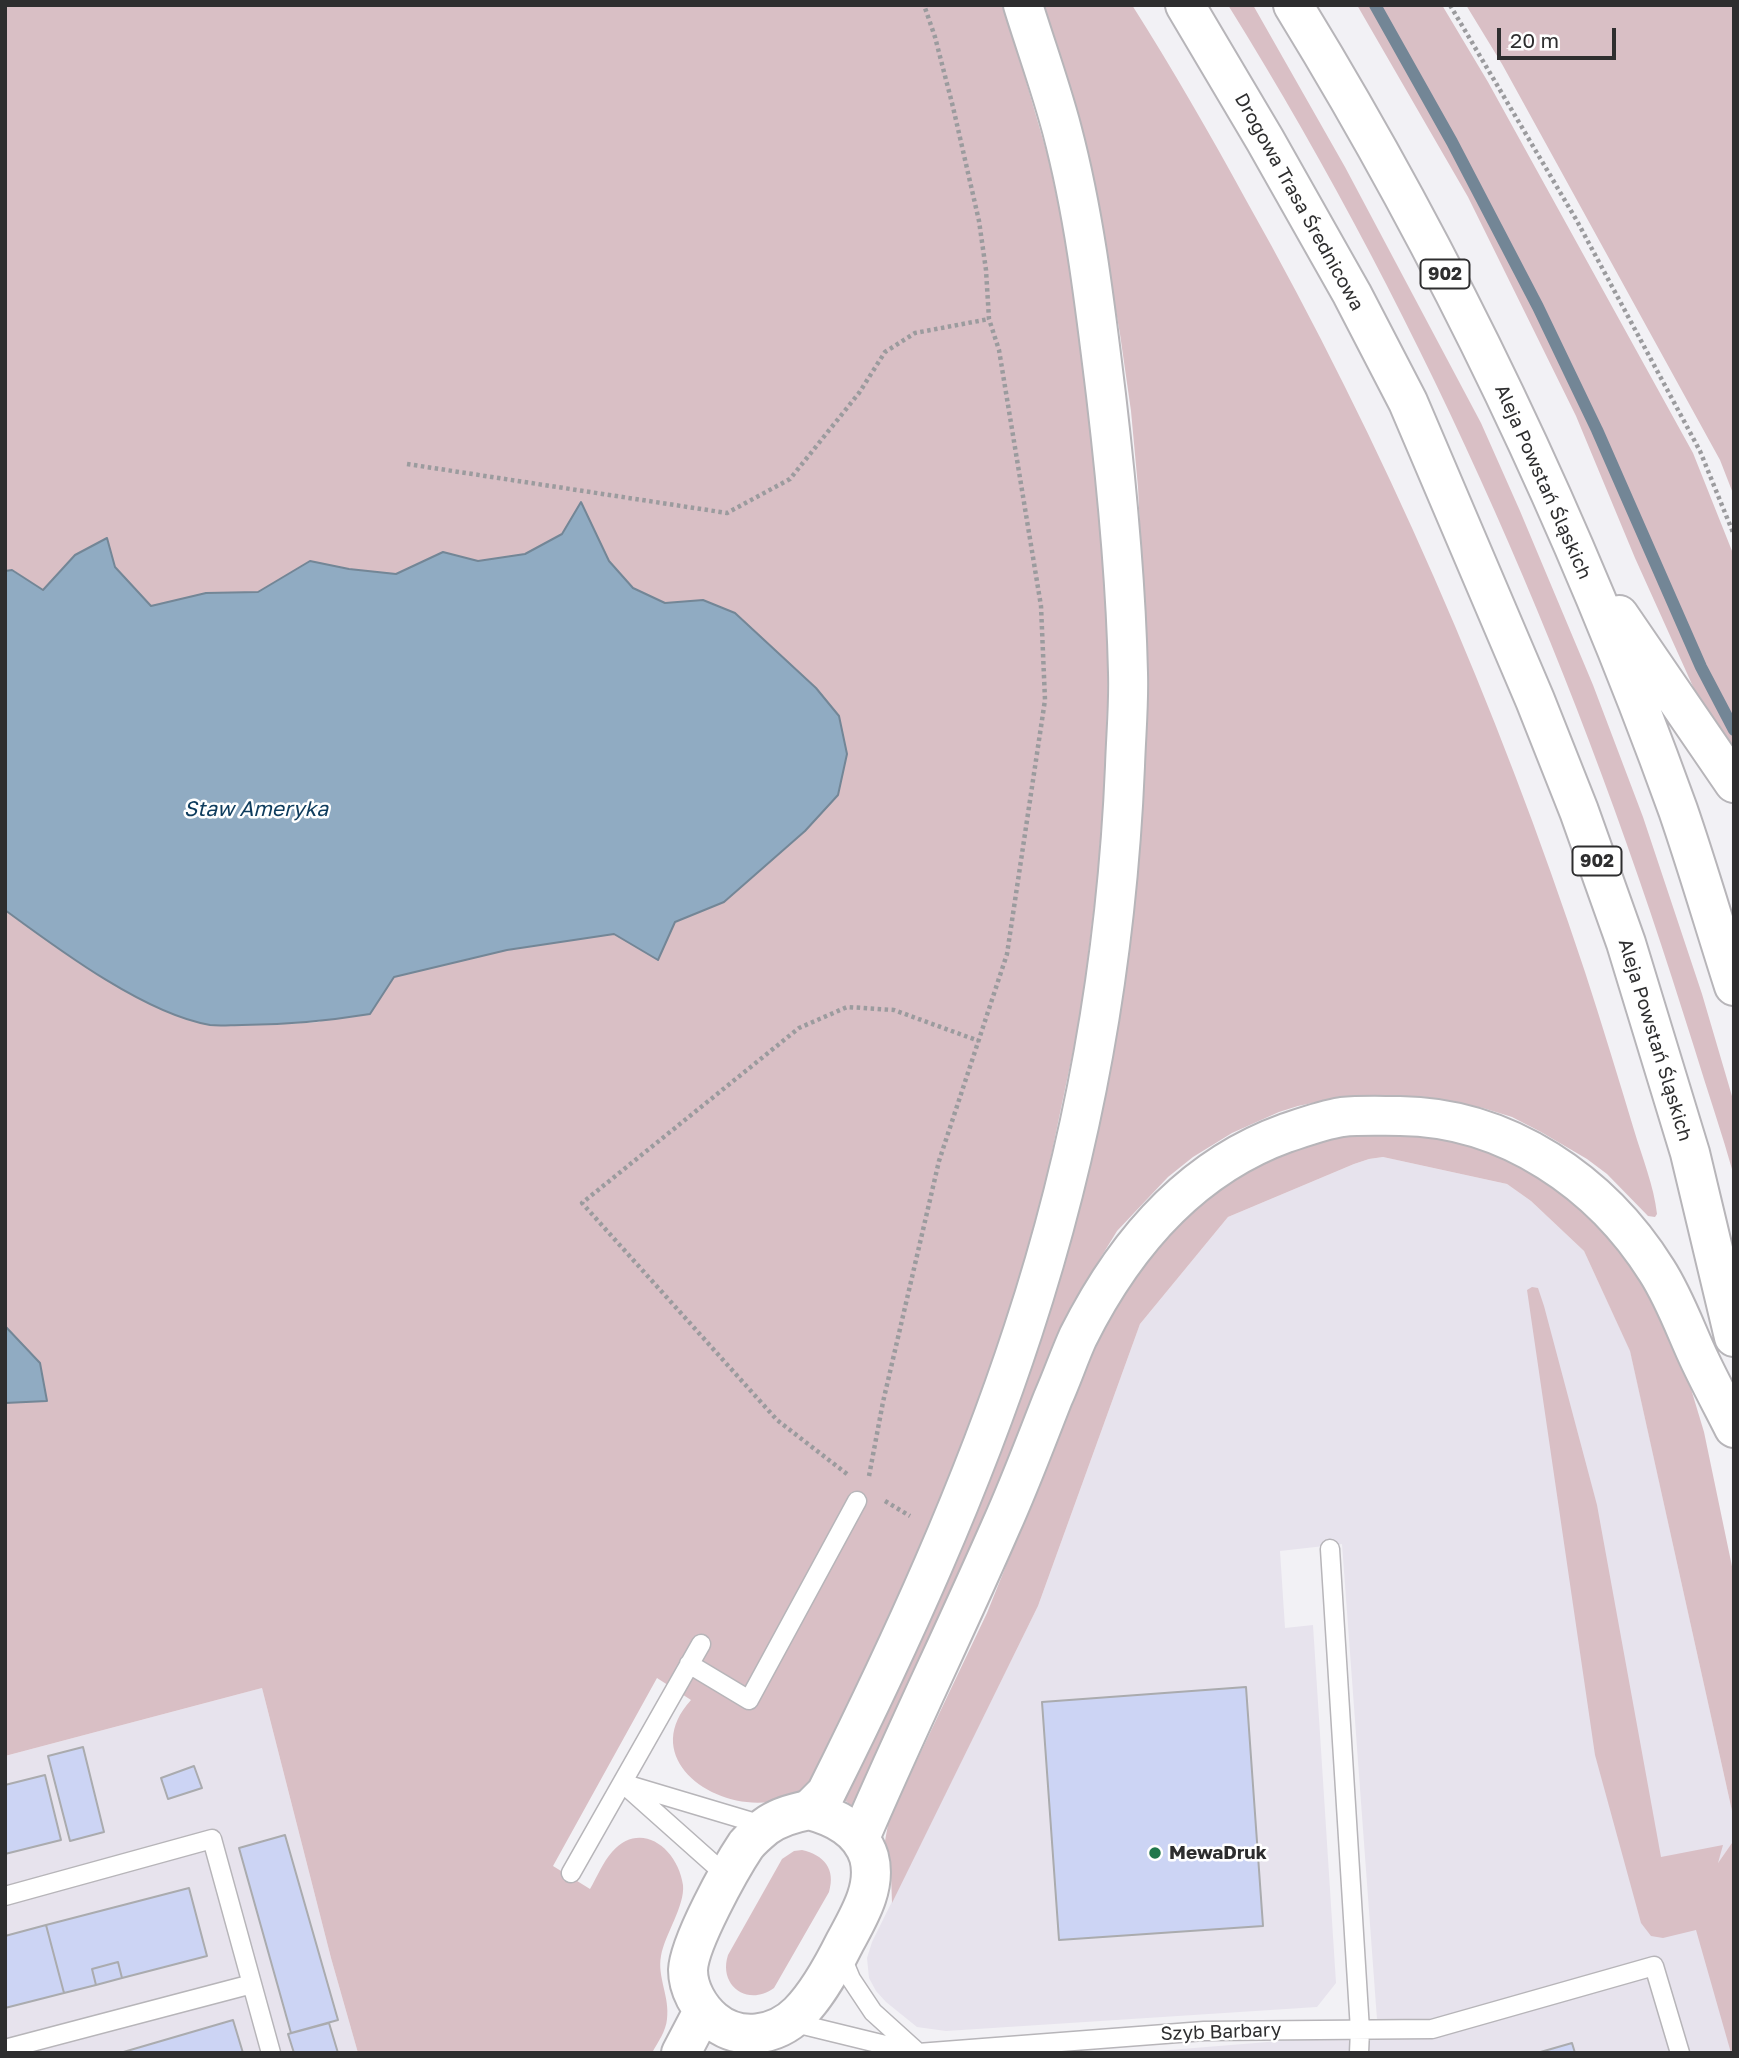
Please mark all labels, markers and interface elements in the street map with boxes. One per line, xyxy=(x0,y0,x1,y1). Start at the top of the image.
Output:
scale bar xyxy=(1501,14,1620,58)
text: 20 m xyxy=(1510,27,1559,53)
street label: Drogowa Trasa Średnicowa xyxy=(1230,89,1368,315)
road number: 902 xyxy=(1420,260,1470,288)
street label: Aleja Powstań Śląskich xyxy=(1490,381,1596,583)
water label: Staw Ameryka xyxy=(184,796,328,822)
road number: 902 xyxy=(1572,846,1622,876)
street label: Aleja Powstań Śląskich xyxy=(1613,936,1697,1144)
place label: MewaDruk xyxy=(1169,1842,1267,1864)
marker: MewaDruk xyxy=(1147,1845,1163,1861)
street label: Szyb Barbary xyxy=(1160,2018,1282,2046)

